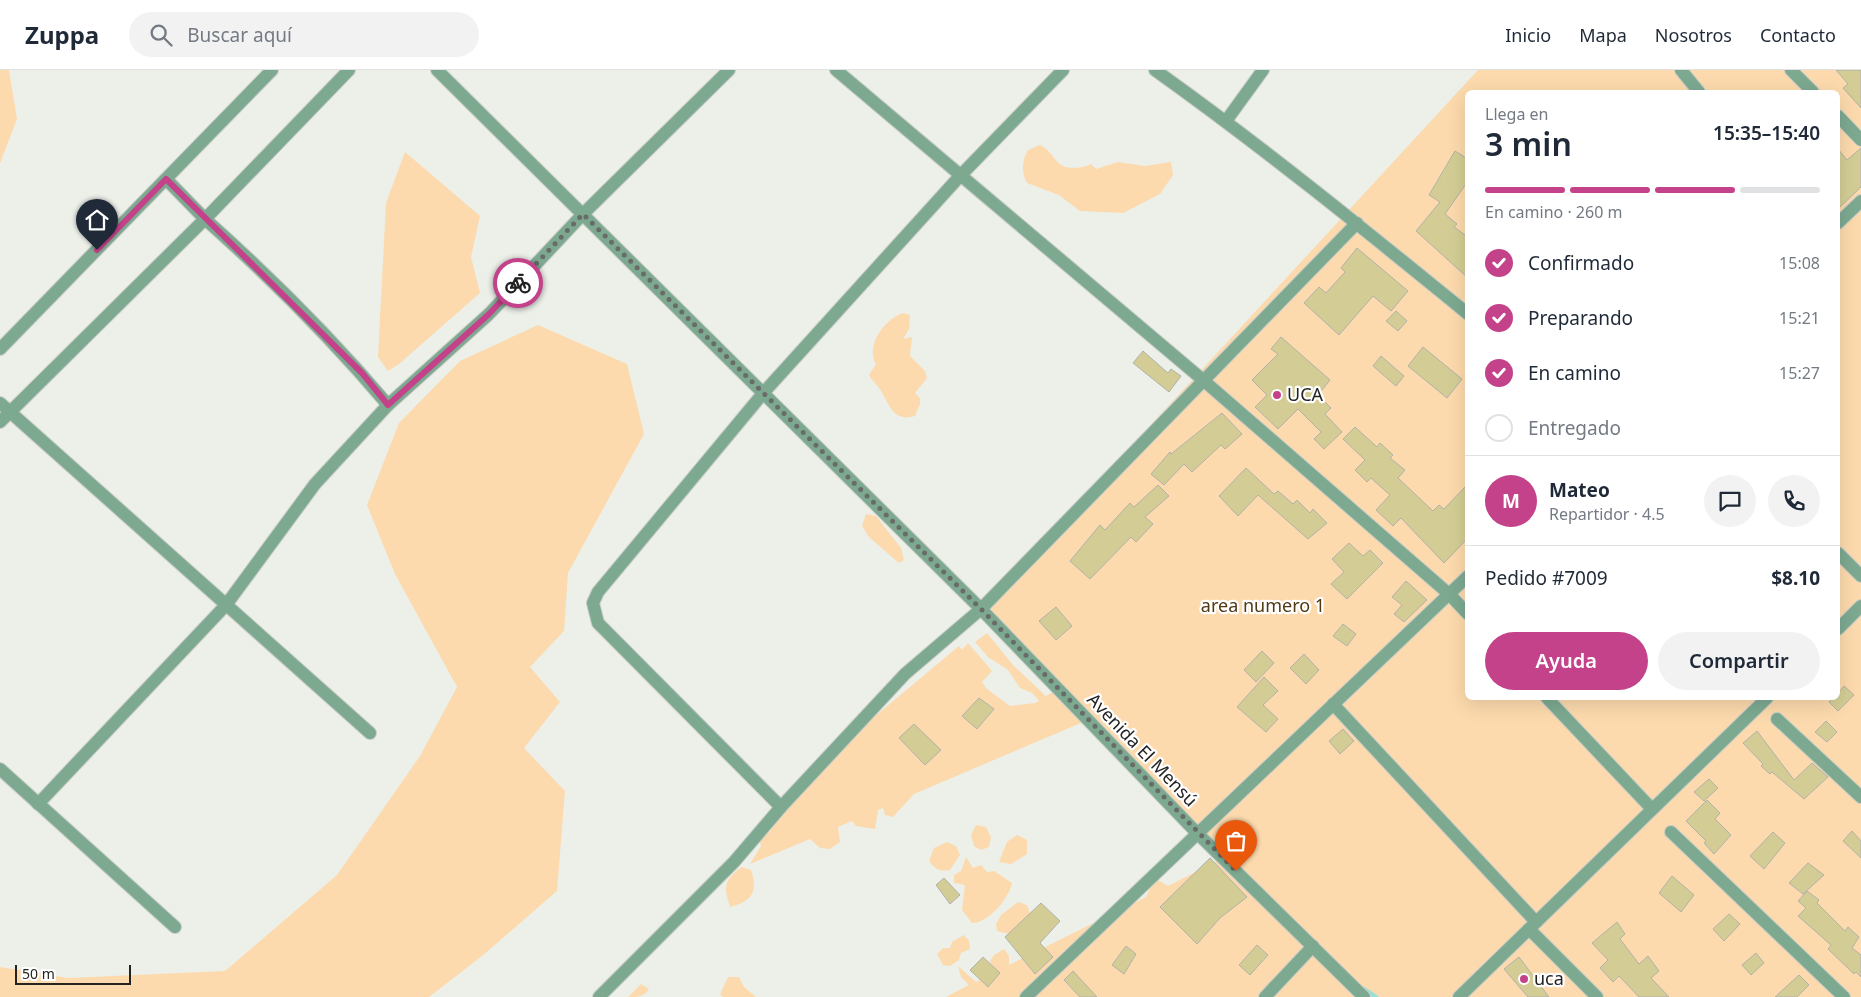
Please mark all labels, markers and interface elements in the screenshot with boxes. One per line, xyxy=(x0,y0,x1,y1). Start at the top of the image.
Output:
search box xyxy=(129,12,479,57)
text: Zuppa xyxy=(25,18,99,51)
icon: search xyxy=(147,21,175,49)
text: Buscar aquí xyxy=(187,22,292,48)
text: Inicio xyxy=(1505,23,1551,47)
text: Mapa xyxy=(1579,23,1627,47)
text: Nosotros xyxy=(1655,23,1732,47)
text: Contacto xyxy=(1760,23,1836,47)
text: Llega en xyxy=(1485,103,1548,125)
text: 15:35–15:40 xyxy=(1713,120,1820,146)
text: 3 min xyxy=(1485,122,1572,165)
pin xyxy=(76,199,118,250)
text: En camino · 260 m xyxy=(1485,201,1622,223)
icon: home xyxy=(83,206,111,234)
icon: check xyxy=(1485,249,1513,277)
text: Confirmado xyxy=(1528,250,1634,276)
text: 15:08 xyxy=(1779,252,1820,274)
courier xyxy=(493,258,543,308)
icon: bike xyxy=(504,269,532,297)
icon: check xyxy=(1485,304,1513,332)
text: Preparando xyxy=(1528,305,1633,331)
text: 15:21 xyxy=(1779,307,1820,329)
icon: check xyxy=(1485,359,1513,387)
text: En camino xyxy=(1528,360,1621,386)
text: 15:27 xyxy=(1779,362,1820,384)
place label: UCA xyxy=(1287,382,1324,406)
marker: UCA xyxy=(1271,389,1283,401)
text: Entregado xyxy=(1528,415,1621,441)
button: chat xyxy=(1704,475,1756,527)
button: phone xyxy=(1768,475,1820,527)
text: Mateo xyxy=(1549,477,1610,503)
text: M xyxy=(1502,488,1520,514)
text: Repartidor · 4.5 xyxy=(1549,503,1665,525)
text: Pedido #7009 xyxy=(1485,565,1608,591)
text: $8.10 xyxy=(1771,565,1820,591)
park label: area numero 1 xyxy=(1201,593,1325,617)
button: Ayuda xyxy=(1485,632,1648,690)
button: Compartir xyxy=(1658,632,1820,690)
street label: Avenida El Mensú xyxy=(1082,687,1203,811)
pin xyxy=(1215,820,1257,871)
icon: bag xyxy=(1222,827,1250,855)
scale bar xyxy=(15,962,131,985)
text: 50 m xyxy=(22,964,55,983)
place label: uca xyxy=(1534,966,1564,990)
marker: uca xyxy=(1518,973,1530,985)

